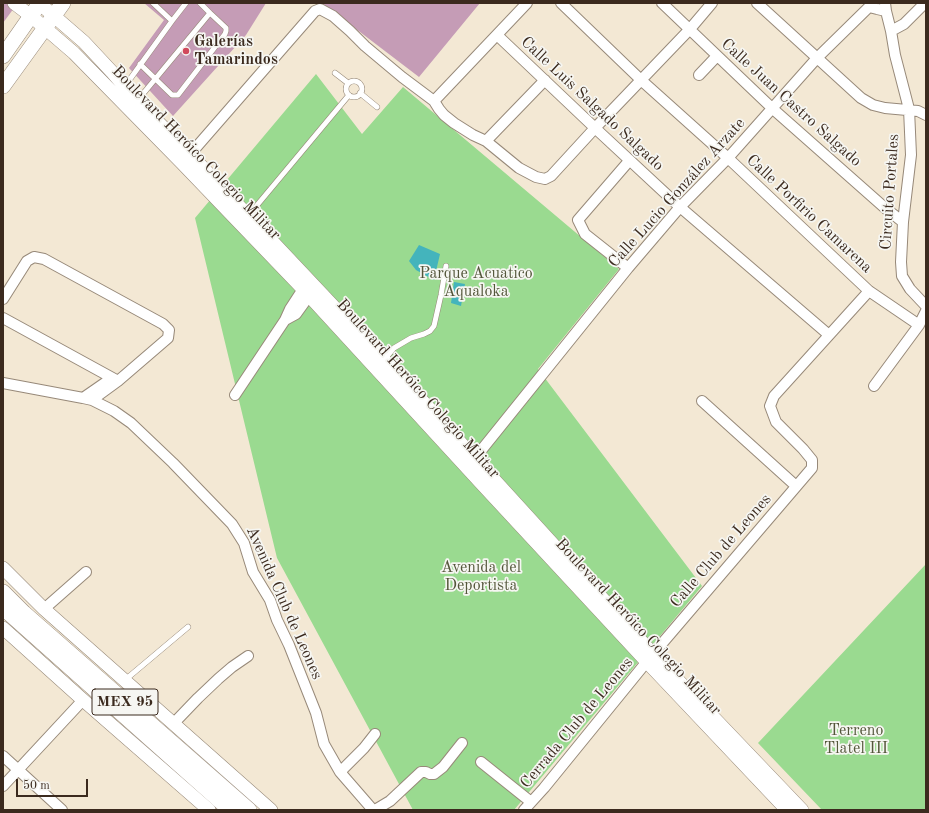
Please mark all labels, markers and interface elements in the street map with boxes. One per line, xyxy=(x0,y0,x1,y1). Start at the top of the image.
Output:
place label: Galerías Tamarindos xyxy=(194,32,278,70)
street label: Calle Luis Salgado Salgado xyxy=(517,33,667,175)
street label: Calle Juan Castro Salgado xyxy=(717,35,865,171)
marker: Galerías Tamarindos xyxy=(181,46,191,56)
street label: Boulevard Heróico Colegio Militar xyxy=(108,62,284,244)
street label: Calle Lucio González Arzate xyxy=(605,114,749,272)
street label: Circuito Portales xyxy=(876,133,904,251)
street label: Calle Porfirio Camarena xyxy=(742,151,876,277)
park label: Parque Acuatico Aqualoka xyxy=(419,264,533,302)
street label: Boulevard Heróico Colegio Militar xyxy=(332,295,504,483)
street label: Calle Club de Leones xyxy=(666,490,776,612)
street label: Avenida Club de Leones xyxy=(242,524,326,682)
street label: Boulevard Heróico Colegio Militar xyxy=(551,535,725,719)
park label: Avenida del Deportista xyxy=(441,558,521,596)
street label: Cerrada Club de Leones xyxy=(517,654,637,792)
road number: MEX 95 xyxy=(92,689,158,715)
park label: Terreno Tlatel III xyxy=(824,721,888,759)
scale bar xyxy=(18,771,90,797)
text: 50 m xyxy=(23,780,50,792)

